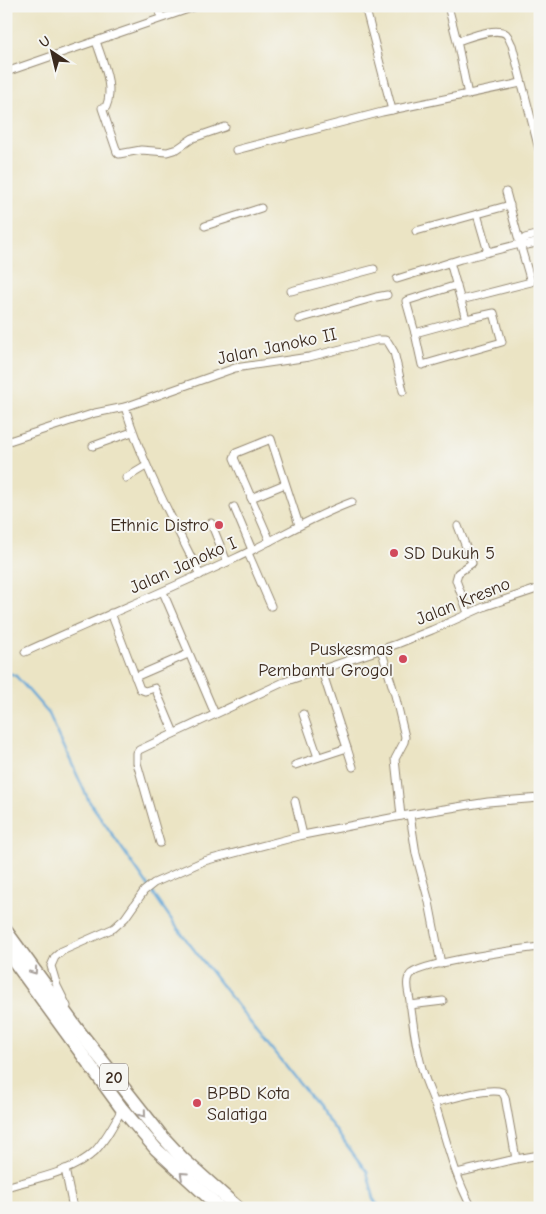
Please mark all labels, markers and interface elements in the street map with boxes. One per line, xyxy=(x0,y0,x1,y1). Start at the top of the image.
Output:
north arrow xyxy=(28,28,78,78)
text: U xyxy=(36,32,54,51)
street label: Jalan Janoko II xyxy=(215,324,339,369)
place label: Ethnic Distro xyxy=(110,515,209,536)
marker: Ethnic Distro xyxy=(213,519,225,531)
street label: Jalan Janoko I xyxy=(127,533,240,598)
place label: SD Dukuh 5 xyxy=(404,543,495,564)
marker: SD Dukuh 5 xyxy=(388,547,400,559)
street label: Jalan Kresno xyxy=(413,573,513,630)
place label: Puskesmas Pembantu Grogol xyxy=(258,639,393,681)
marker: Puskesmas Pembantu Grogol xyxy=(397,653,409,665)
one-way arrow xyxy=(28,965,37,975)
road number: 20 xyxy=(100,1064,128,1090)
place label: BPBD Kota Salatiga xyxy=(207,1083,290,1125)
marker: BPBD Kota Salatiga xyxy=(191,1097,203,1109)
one-way arrow xyxy=(138,1108,146,1117)
one-way arrow xyxy=(180,1172,189,1181)

